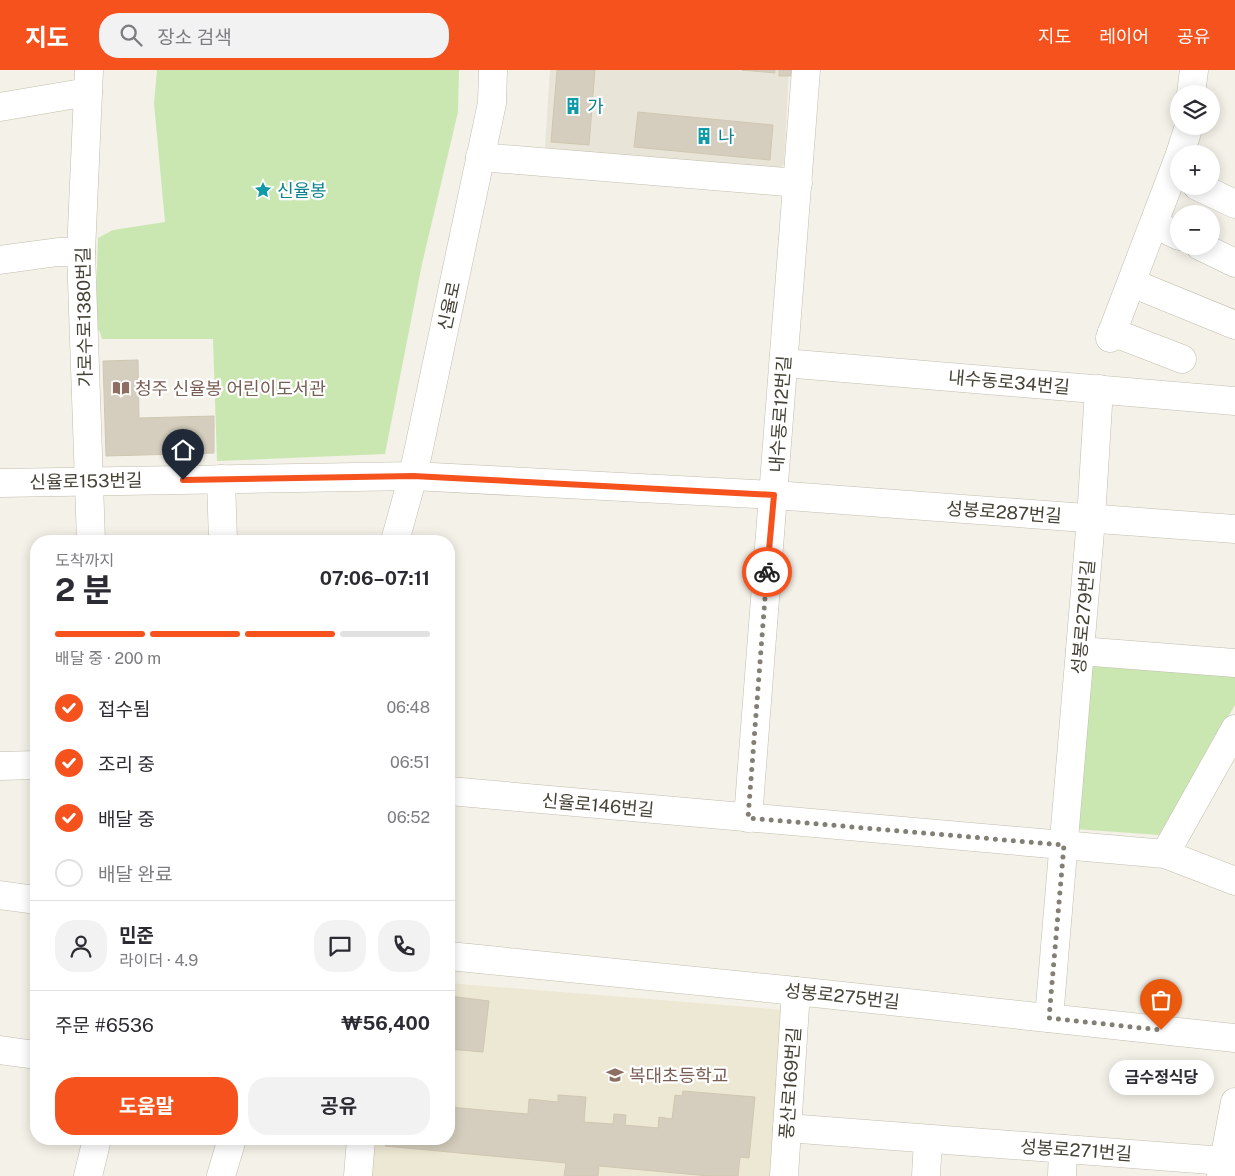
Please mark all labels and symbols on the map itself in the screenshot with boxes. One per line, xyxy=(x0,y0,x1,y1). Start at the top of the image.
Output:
building icon: 가 xyxy=(563,96,583,116)
place label: 가 xyxy=(587,96,604,117)
building icon: 나 xyxy=(694,126,714,146)
place label: 나 xyxy=(718,126,735,147)
place icon: 신율봉 xyxy=(253,180,273,200)
place label: 신율봉 xyxy=(277,180,327,201)
street label: 가로수로1380번길 xyxy=(72,247,96,387)
street label: 신율로 xyxy=(434,280,464,332)
street label: 내수동로12번길 xyxy=(765,355,795,473)
street label: 내수동로34번길 xyxy=(947,366,1071,398)
library icon: 청주 신율봉 어린이도서관 xyxy=(111,378,131,398)
place label: 청주 신율봉 어린이도서관 xyxy=(135,378,326,399)
pin xyxy=(162,429,204,480)
street label: 신율로153번길 xyxy=(29,470,143,492)
street label: 성봉로287번길 xyxy=(946,497,1062,527)
courier xyxy=(742,547,792,597)
street label: 성봉로279번길 xyxy=(1068,559,1098,675)
street label: 신율로146번길 xyxy=(541,790,655,820)
pin xyxy=(1140,979,1182,1030)
street label: 성봉로275번길 xyxy=(783,980,901,1012)
street label: 풍산로169번길 xyxy=(776,1026,804,1140)
callout: 금수정식당 xyxy=(1108,1060,1214,1095)
school or university icon: 복대초등학교 xyxy=(605,1065,625,1085)
place label: 복대초등학교 xyxy=(629,1065,728,1086)
street label: 성봉로271번길 xyxy=(1019,1136,1133,1164)

